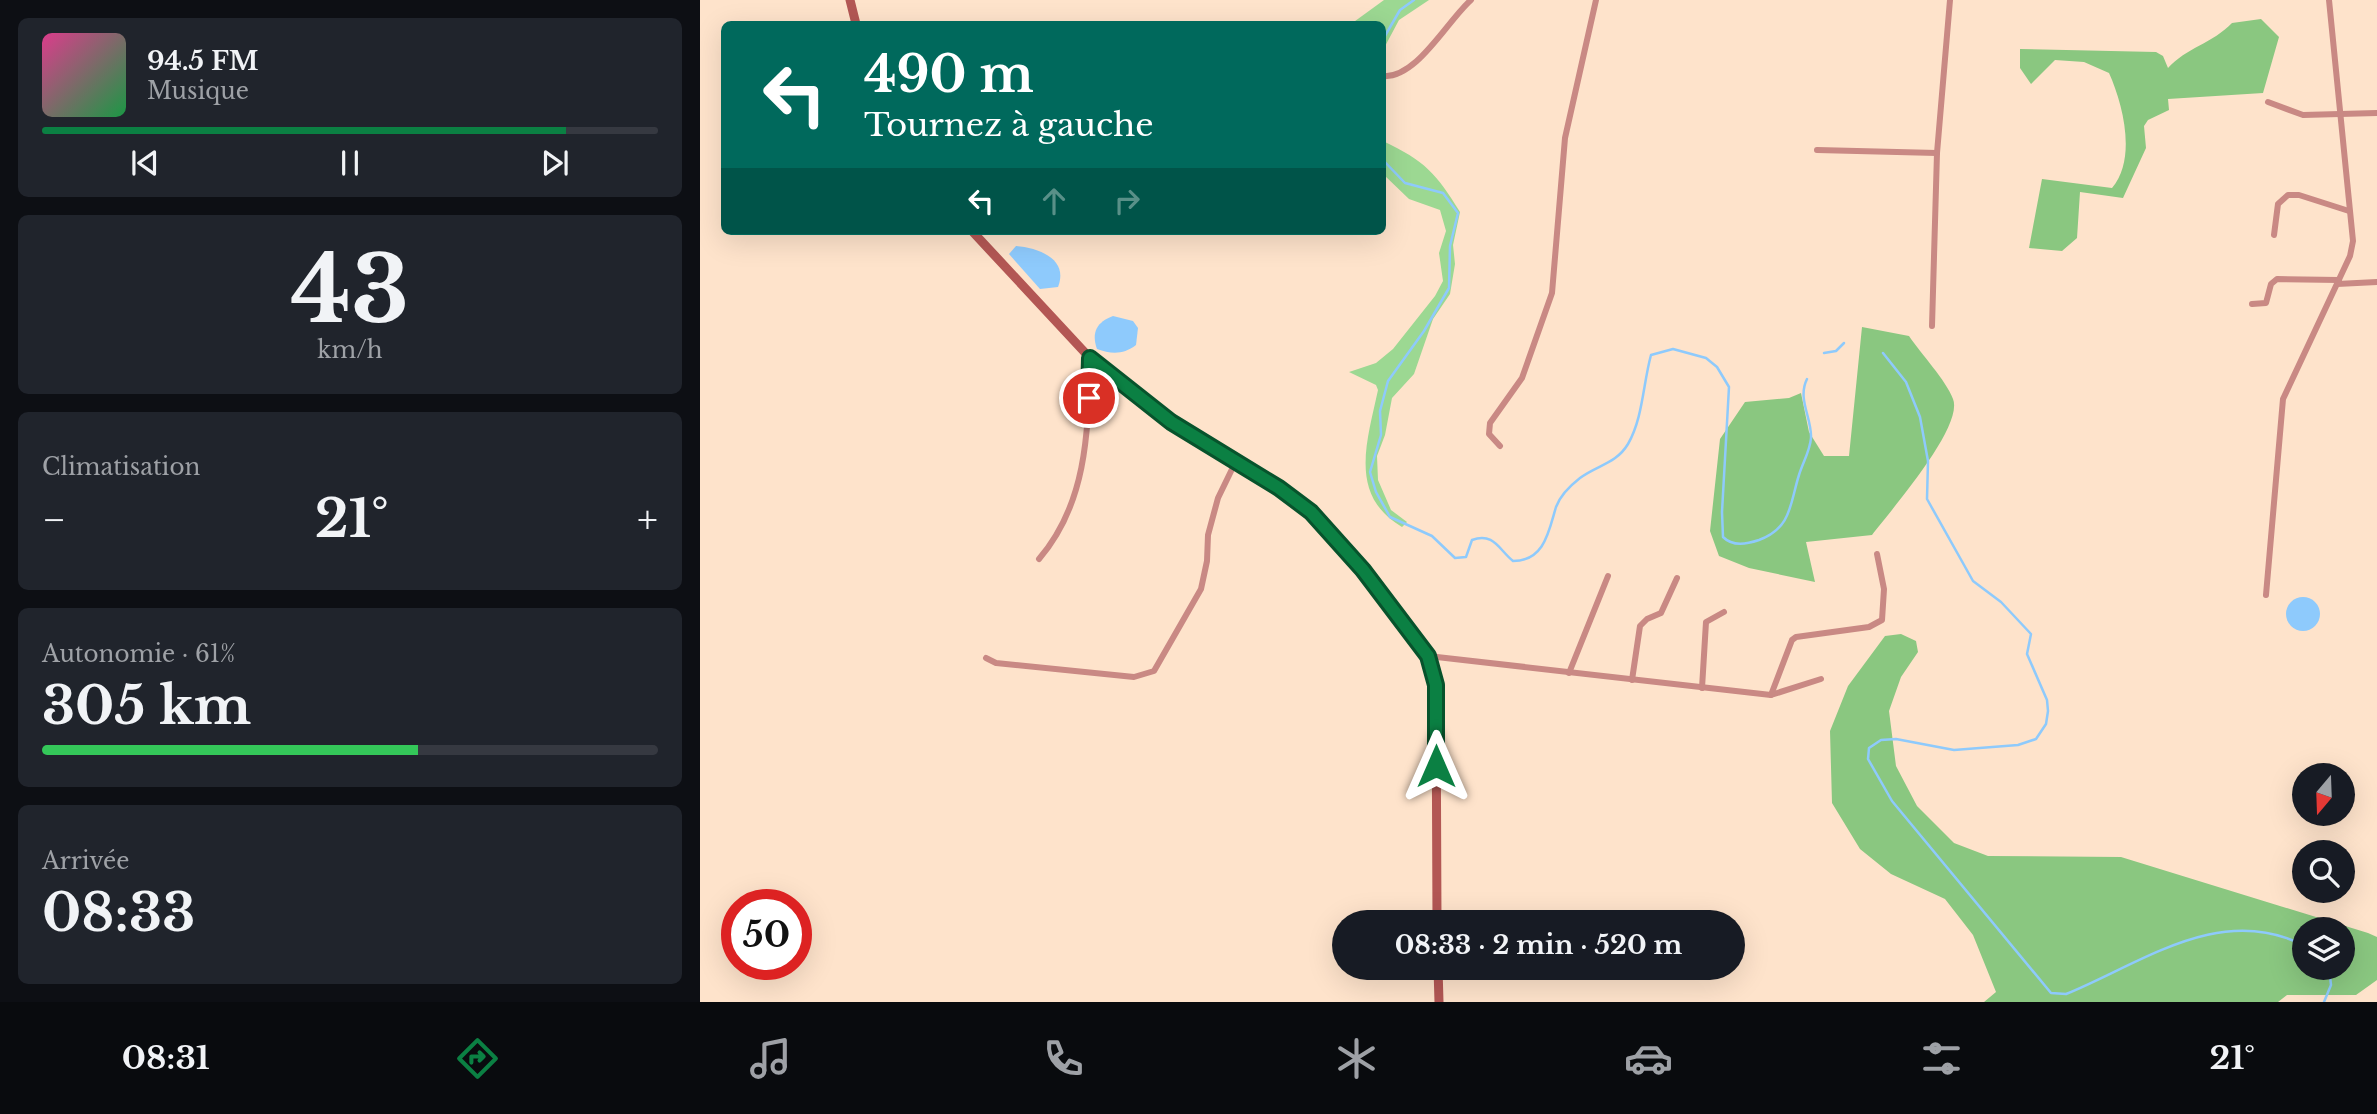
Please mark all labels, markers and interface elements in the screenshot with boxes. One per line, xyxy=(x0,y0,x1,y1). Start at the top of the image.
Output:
text: 490 m xyxy=(864,44,1034,105)
text: 94.5 FM xyxy=(147,45,259,77)
icon: left xyxy=(749,49,840,140)
text: Musique xyxy=(147,77,249,105)
text: Tournez à gauche xyxy=(864,105,1154,145)
icon: previous xyxy=(126,144,164,182)
icon: pause xyxy=(331,144,369,182)
icon: next xyxy=(536,144,574,182)
icon: left xyxy=(962,182,1000,220)
icon: ahead xyxy=(1035,182,1073,220)
icon: right xyxy=(1108,182,1146,220)
text: 43 xyxy=(291,234,409,347)
text: km/h xyxy=(317,336,383,364)
pin xyxy=(1059,368,1119,428)
icon: arrive xyxy=(1070,379,1108,417)
text: Climatisation xyxy=(42,453,200,481)
text: 21° xyxy=(315,487,389,551)
text: − xyxy=(42,496,66,543)
text: + xyxy=(637,496,658,543)
text: Autonomie · 61% xyxy=(42,640,235,668)
text: 305 km xyxy=(42,674,251,738)
position arrow xyxy=(1399,729,1473,803)
north arrow xyxy=(2292,763,2356,826)
map controls xyxy=(2292,763,2355,980)
button: search xyxy=(2292,840,2355,903)
text: Arrivée xyxy=(42,847,129,875)
text: 08:33 xyxy=(42,881,195,945)
speed limit sign: 50 xyxy=(721,889,812,980)
button: layers xyxy=(2292,917,2355,980)
text: 08:33 · 2 min · 520 m xyxy=(1395,929,1682,961)
icon: directions xyxy=(453,1034,502,1083)
icon: music xyxy=(746,1034,795,1083)
icon: phone xyxy=(1039,1034,1088,1083)
icon: climate xyxy=(1332,1034,1381,1083)
icon: car xyxy=(1624,1034,1673,1083)
icon: filters xyxy=(1917,1034,1966,1083)
text: 08:31 xyxy=(122,1038,210,1078)
text: 21° xyxy=(2210,1038,2255,1078)

